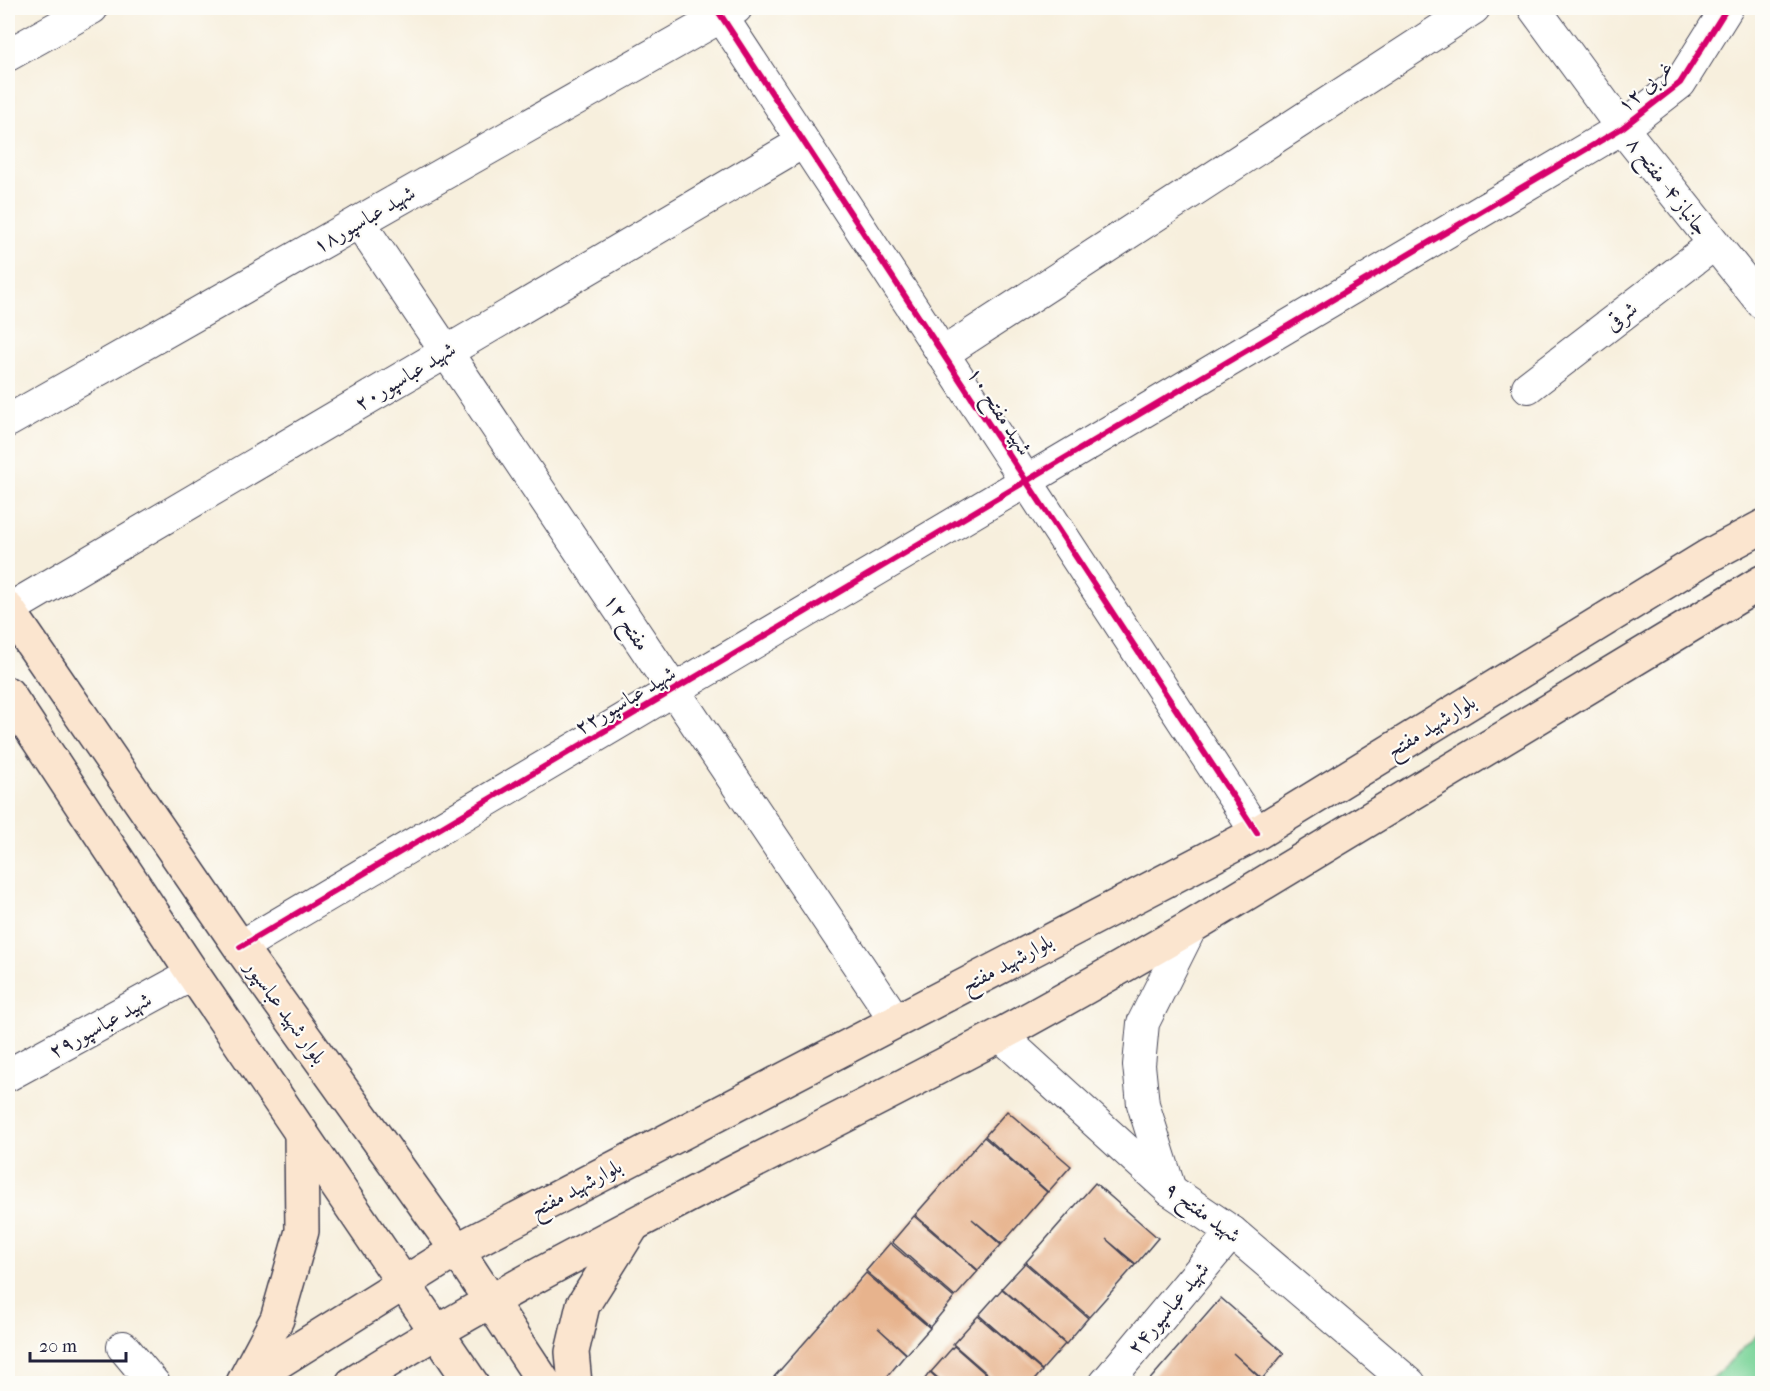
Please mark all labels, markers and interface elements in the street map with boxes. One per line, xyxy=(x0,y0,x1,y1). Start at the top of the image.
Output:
street label: غربی ۱۲ xyxy=(1612,55,1680,119)
street label: جانباز ۴- مفتح ۸ xyxy=(1617,132,1714,244)
street label: شهید عباسپور۱۸ xyxy=(309,180,420,260)
street label: شرقی xyxy=(1600,296,1643,337)
street label: شهید عباسپور۲۰ xyxy=(350,336,461,417)
street label: شهید مفتح ۱۰ xyxy=(957,362,1037,463)
street label: مفتح ۱۲ xyxy=(593,589,655,659)
street label: شهید عباسپور۲۲ xyxy=(570,660,681,741)
street label: بلوارشهید مفتح xyxy=(1382,689,1483,769)
street label: بلوارشهید مفتح xyxy=(957,929,1060,1003)
street label: بلوار شهید عباسپور xyxy=(237,954,332,1070)
street label: شهید عباسپور۲۹ xyxy=(44,987,156,1065)
street label: بلوارشهید مفتح xyxy=(526,1154,629,1228)
street label: شهید مفتح ۹ xyxy=(1156,1176,1246,1253)
street label: شهید عباسپور۲۴ xyxy=(1122,1257,1215,1361)
scale bar xyxy=(30,1325,126,1363)
text: 20 m xyxy=(39,1336,77,1357)

